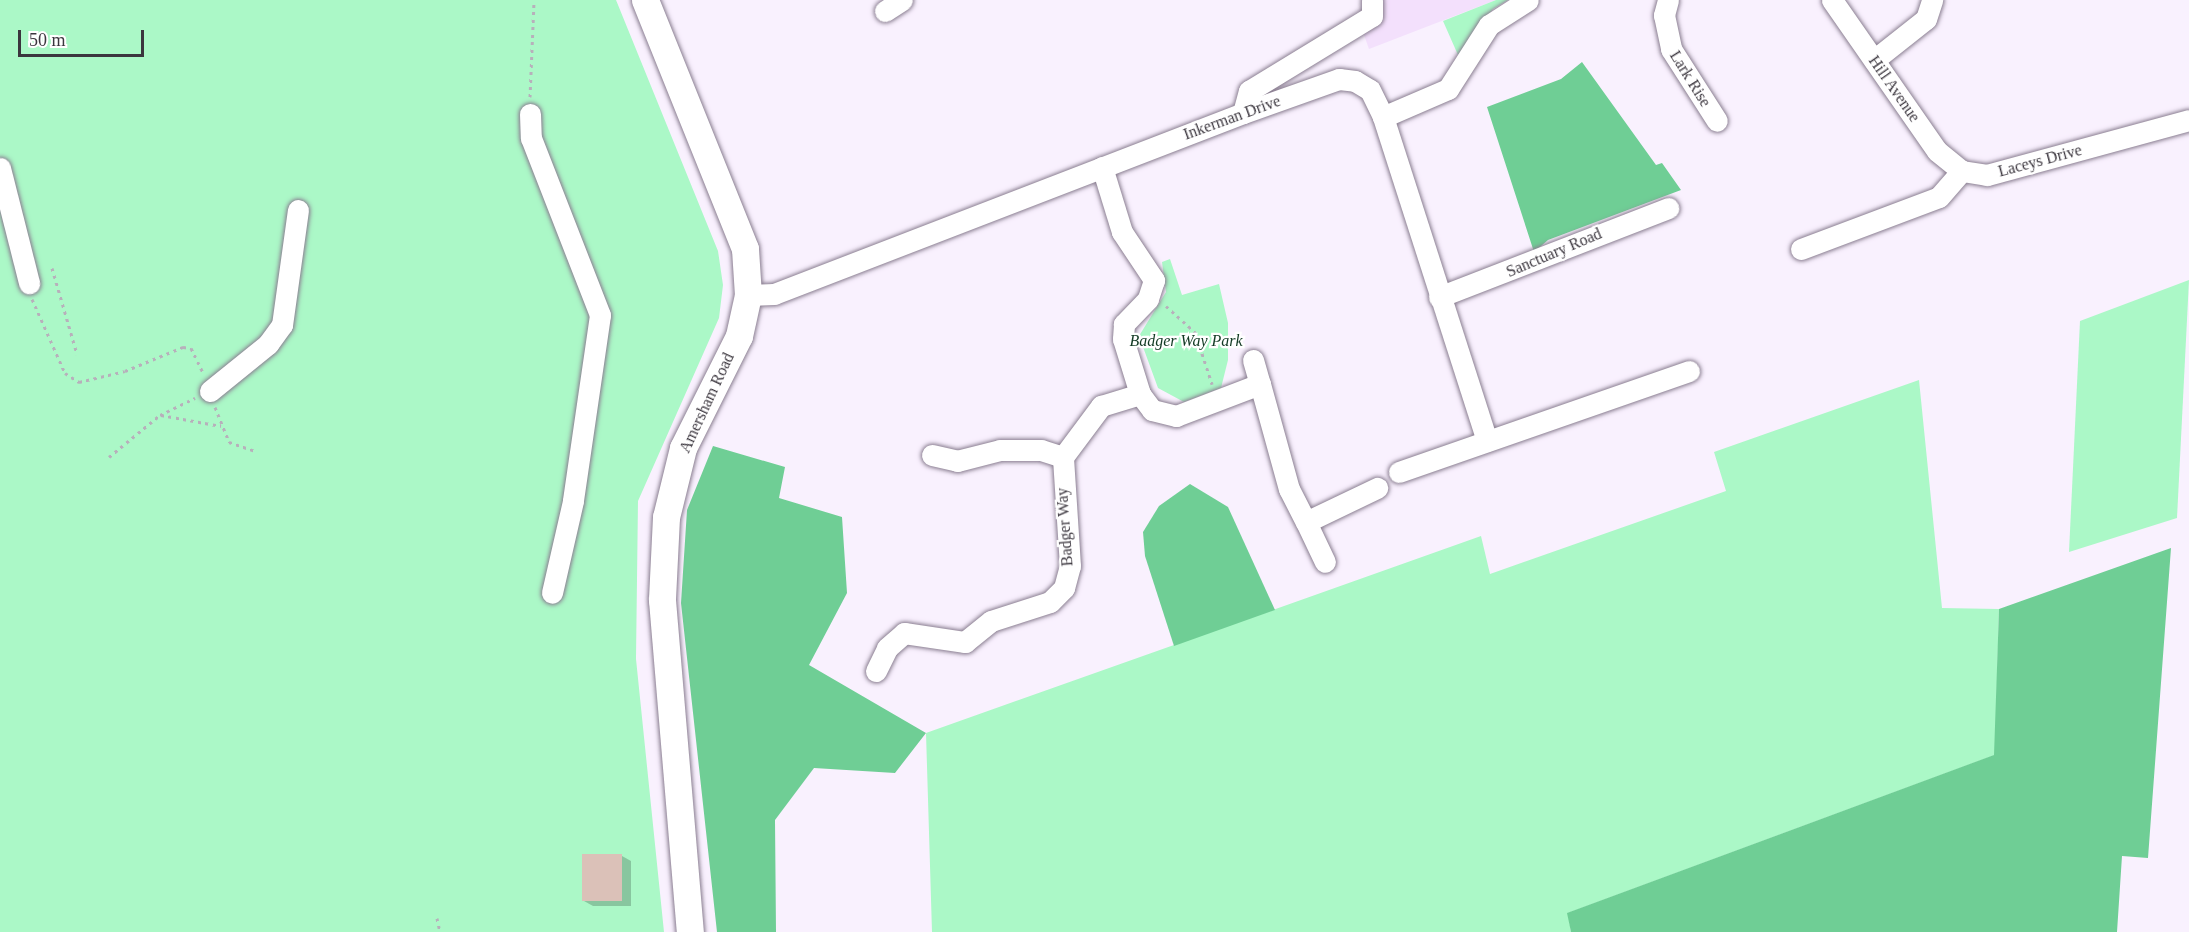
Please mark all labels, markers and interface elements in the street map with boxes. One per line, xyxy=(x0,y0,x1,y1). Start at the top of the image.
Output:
scale bar xyxy=(21,18,147,56)
text: 50 m xyxy=(29,30,66,50)
street label: Lark Rise xyxy=(1665,47,1715,111)
street label: Hill Avenue xyxy=(1864,52,1924,126)
street label: Inkerman Drive xyxy=(1181,92,1283,144)
street label: Laceys Drive xyxy=(1996,141,2084,181)
street label: Sanctuary Road xyxy=(1503,224,1605,282)
park label: Badger Way Park xyxy=(1129,331,1243,351)
street label: Amersham Road xyxy=(675,350,739,456)
street label: Badger Way xyxy=(1053,487,1077,567)

